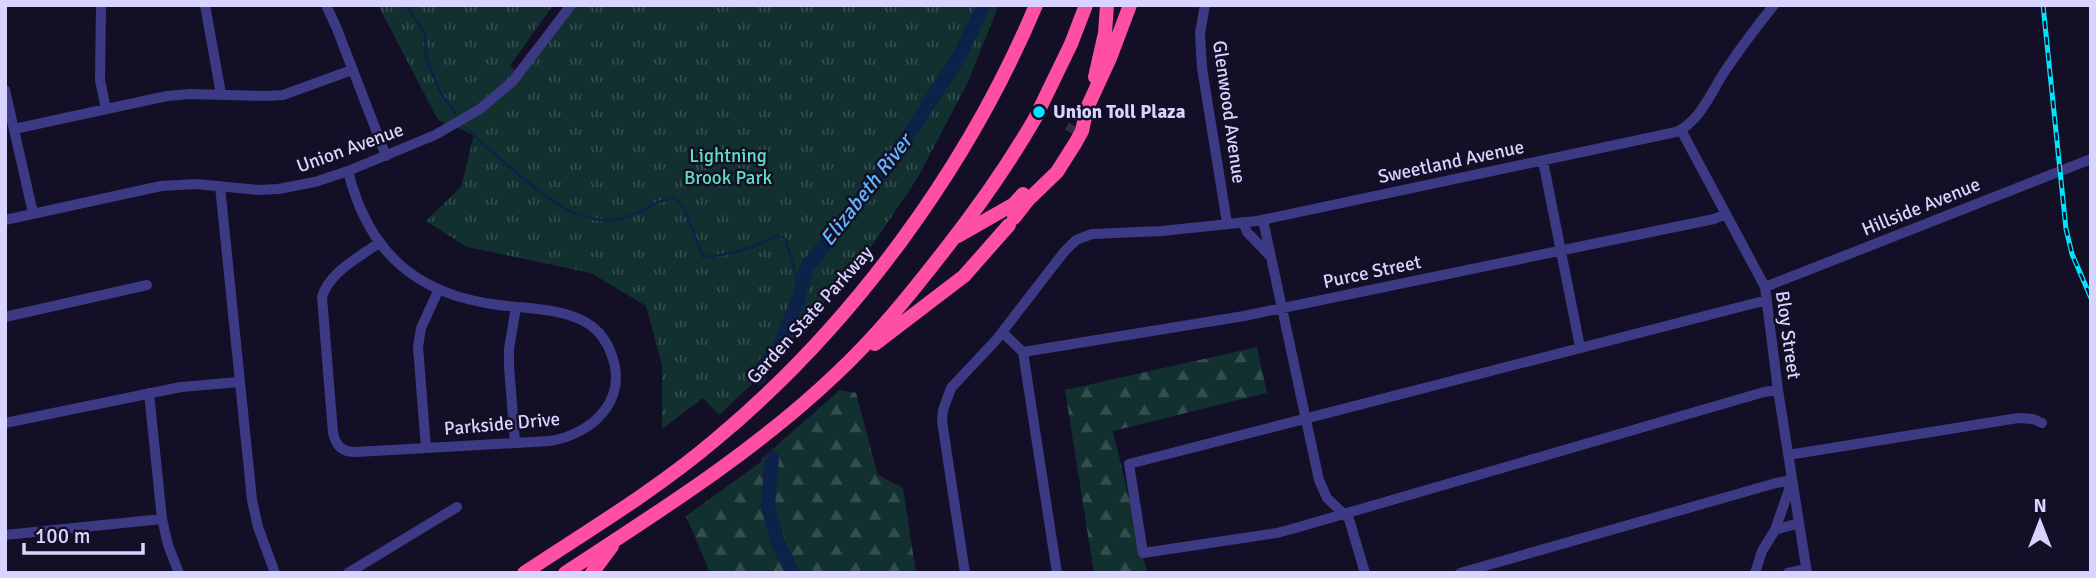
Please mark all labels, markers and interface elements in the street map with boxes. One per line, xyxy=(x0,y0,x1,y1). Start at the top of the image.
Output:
street label: Glenwood Avenue xyxy=(1207,39,1251,185)
place label: Union Toll Plaza xyxy=(1053,100,1186,124)
marker: Union Toll Plaza xyxy=(1031,104,1047,120)
street label: Union Avenue xyxy=(293,118,407,178)
water label: Elizabeth River xyxy=(814,127,920,251)
street label: Sweetland Avenue xyxy=(1376,135,1526,189)
park label: Lightning Brook Park xyxy=(684,144,772,190)
street label: Hillside Avenue xyxy=(1858,172,1984,242)
street label: Garden State Parkway xyxy=(742,241,879,389)
street label: Purce Street xyxy=(1321,250,1424,294)
street label: Bloy Street xyxy=(1770,289,1806,381)
street label: Parkside Drive xyxy=(443,407,561,441)
north arrow xyxy=(2005,487,2075,557)
text: N xyxy=(2033,494,2047,518)
scale bar xyxy=(24,512,144,556)
text: 100 m xyxy=(35,523,90,549)

